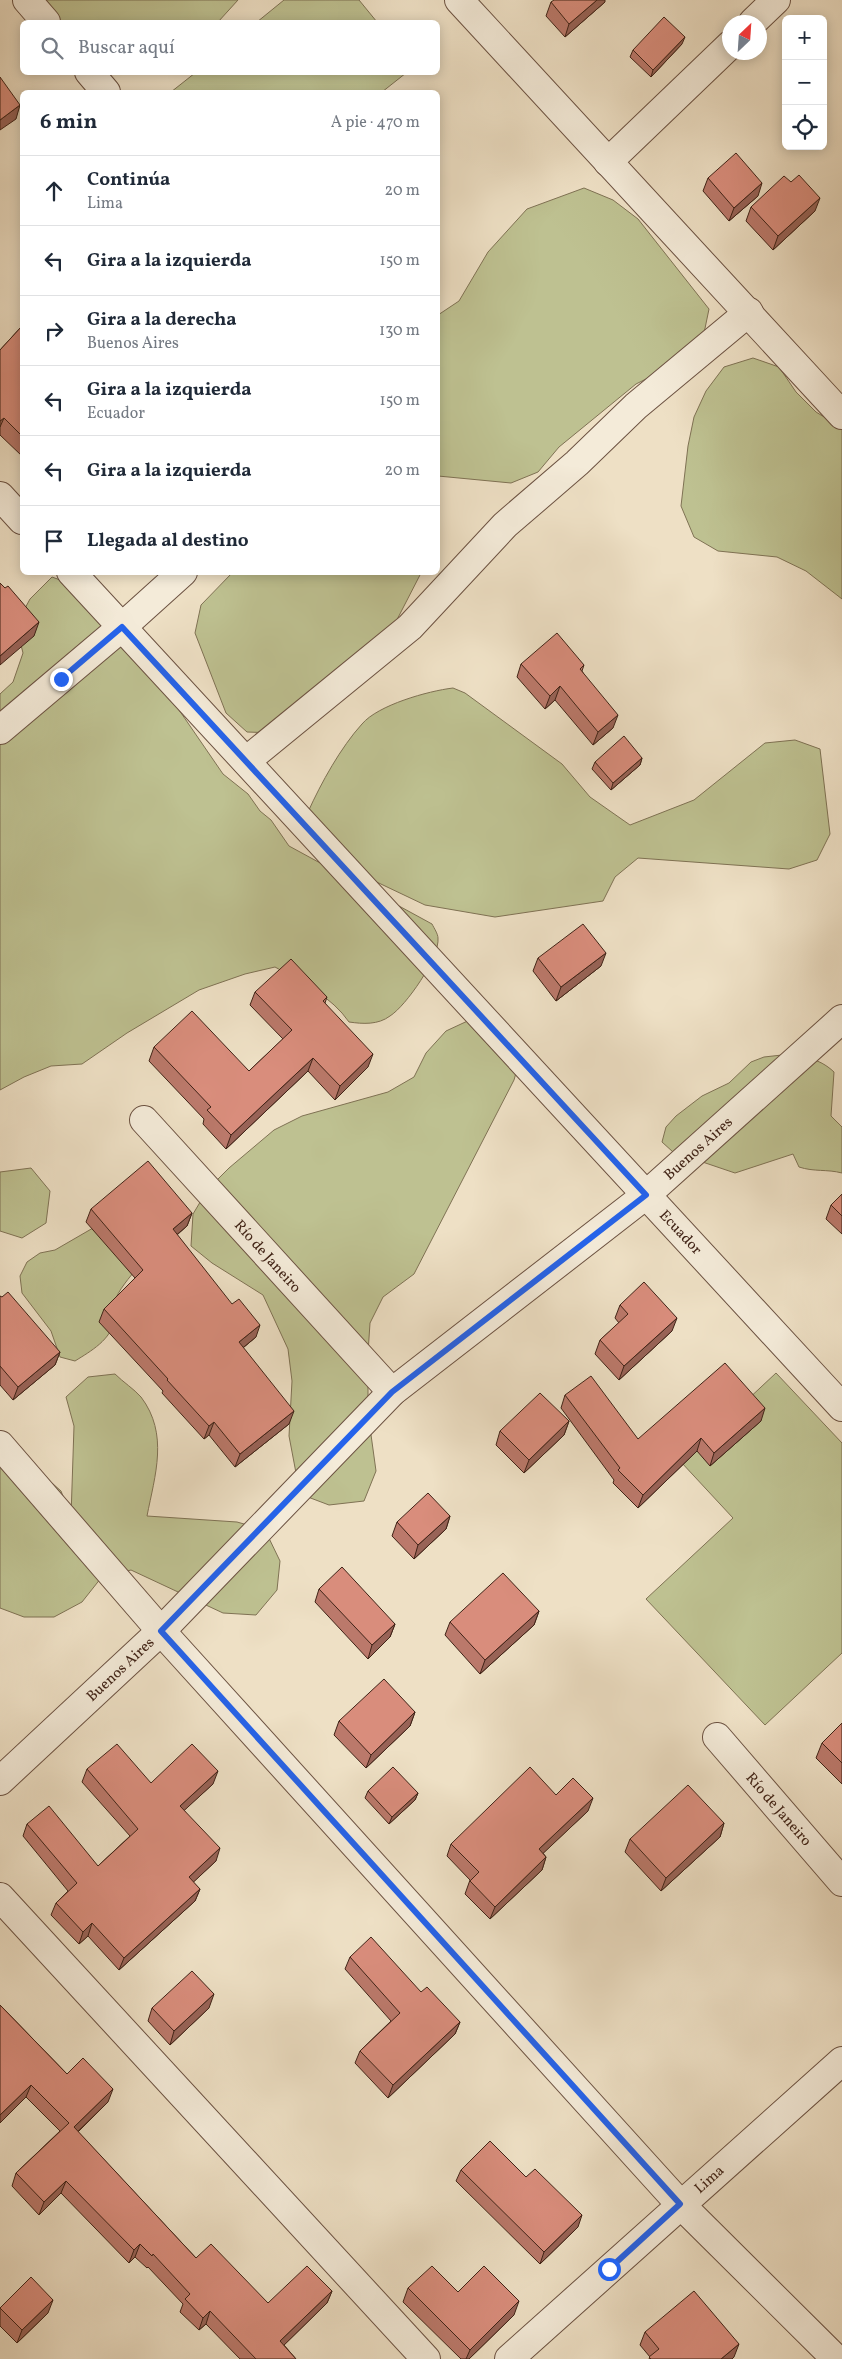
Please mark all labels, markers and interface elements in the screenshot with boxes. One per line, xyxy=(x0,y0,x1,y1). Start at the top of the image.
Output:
north arrow xyxy=(722,15,767,60)
map controls xyxy=(782,15,827,150)
button: + xyxy=(782,15,827,60)
search box xyxy=(20,20,440,75)
icon: search xyxy=(38,34,66,62)
text: Buscar aquí xyxy=(78,35,175,61)
button: − xyxy=(782,60,827,105)
button: locate xyxy=(782,105,827,150)
text: 6 min xyxy=(40,108,97,137)
text: A pie · 470 m xyxy=(331,112,420,134)
text: Continúa xyxy=(87,167,170,193)
icon: ahead xyxy=(40,177,68,205)
text: 20 m xyxy=(385,180,420,202)
text: Lima xyxy=(87,193,123,215)
icon: left xyxy=(40,247,68,275)
text: Gira a la izquierda xyxy=(87,248,252,274)
text: 150 m xyxy=(379,250,420,272)
text: Gira a la derecha xyxy=(87,307,237,333)
icon: right xyxy=(40,317,68,345)
text: 130 m xyxy=(379,320,420,342)
text: Buenos Aires xyxy=(87,333,179,355)
text: Gira a la izquierda xyxy=(87,377,252,403)
icon: left xyxy=(40,387,68,415)
text: 150 m xyxy=(379,390,420,412)
text: Ecuador xyxy=(87,403,145,425)
icon: left xyxy=(40,457,68,485)
text: Gira a la izquierda xyxy=(87,458,252,484)
text: 20 m xyxy=(385,460,420,482)
icon: arrive xyxy=(40,527,68,555)
text: Llegada al destino xyxy=(87,528,249,554)
route end xyxy=(50,668,73,691)
street label: Buenos Aires xyxy=(660,1112,738,1186)
street label: Ecuador xyxy=(654,1206,706,1260)
street label: Río de Janeiro xyxy=(228,1216,305,1298)
street label: Buenos Aires xyxy=(82,1633,160,1707)
street label: Río de Janeiro xyxy=(740,1769,816,1851)
street label: Lima xyxy=(690,2161,730,2199)
route start xyxy=(598,2258,621,2281)

